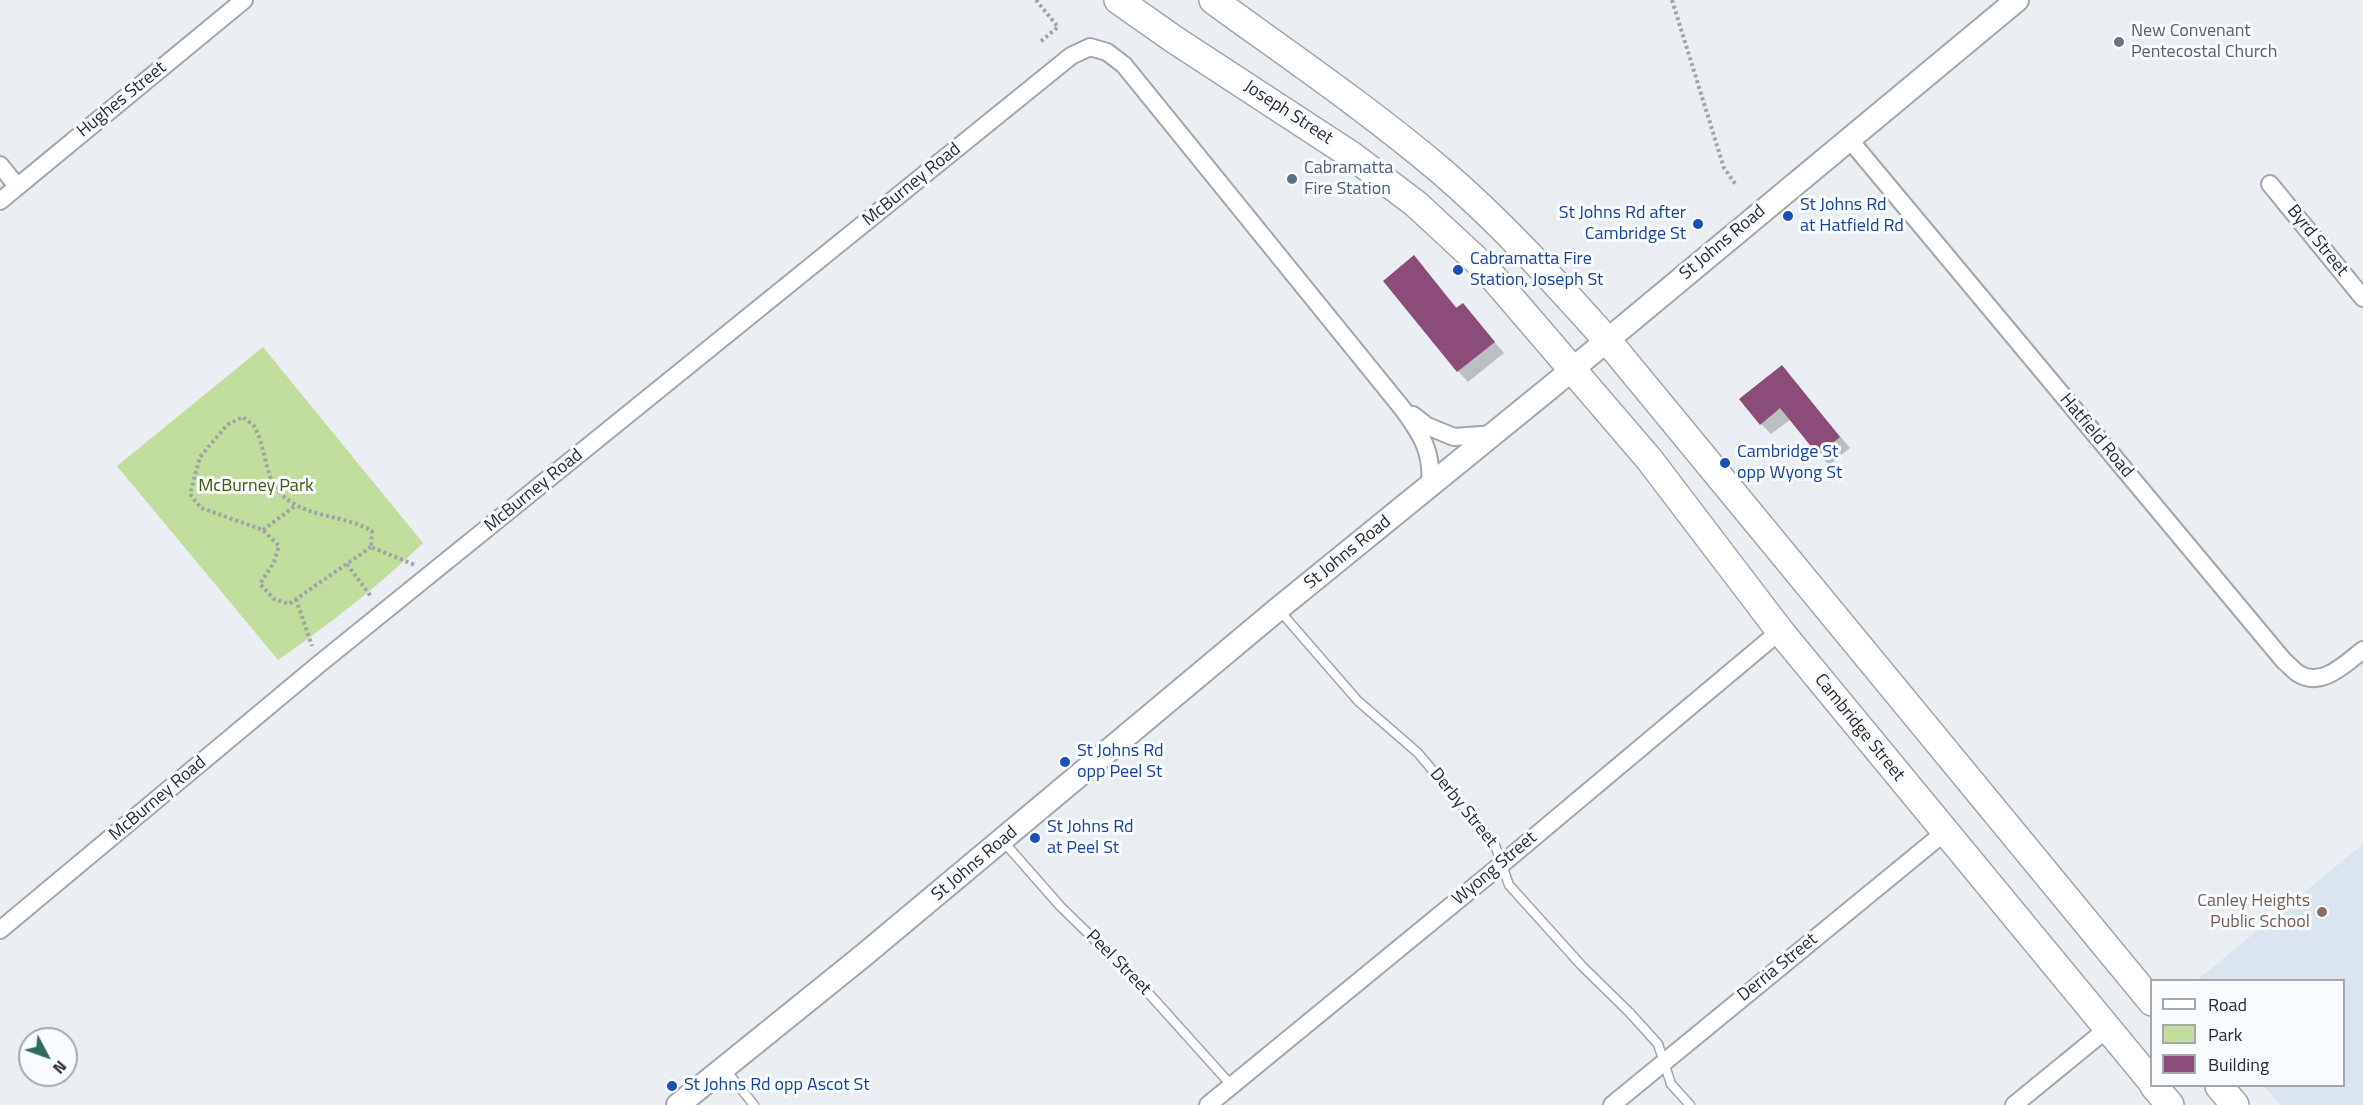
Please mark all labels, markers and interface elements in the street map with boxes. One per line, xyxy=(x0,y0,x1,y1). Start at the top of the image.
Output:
place label: New Convenant Pentecostal Church xyxy=(2131,21,2277,63)
marker: New Convenant Pentecostal Church xyxy=(2112,35,2126,49)
street label: Hughes Street xyxy=(73,57,171,143)
street label: Joseph Street xyxy=(1240,76,1336,150)
street label: McBurney Road xyxy=(859,139,965,231)
place label: Cabramatta Fire Station xyxy=(1304,158,1393,201)
marker: Cabramatta Fire Station xyxy=(1285,172,1299,186)
place label: St Johns Rd at Hatfield Rd xyxy=(1800,195,1904,238)
street label: St Johns Road xyxy=(1676,201,1770,285)
street label: Byrd Street xyxy=(2282,201,2352,281)
place label: St Johns Rd after Cambridge St xyxy=(1559,203,1686,246)
marker: St Johns Rd at Hatfield Rd xyxy=(1781,209,1795,223)
marker: St Johns Rd after Cambridge St xyxy=(1691,217,1705,231)
place label: Cabramatta Fire Station, Joseph St xyxy=(1470,249,1603,292)
marker: Cabramatta Fire Station, Joseph St xyxy=(1451,263,1465,277)
street label: Hatfield Road xyxy=(2055,390,2137,482)
place label: Cambridge St opp Wyong St xyxy=(1737,442,1842,484)
street label: McBurney Road xyxy=(481,445,587,537)
marker: Cambridge St opp Wyong St xyxy=(1718,456,1732,470)
park label: McBurney Park xyxy=(198,476,314,498)
street label: St Johns Road xyxy=(1300,512,1396,594)
street label: Cambridge Street xyxy=(1809,670,1909,786)
place label: St Johns Rd opp Peel St xyxy=(1077,741,1164,783)
street label: McBurney Road xyxy=(105,752,211,846)
marker: St Johns Rd opp Peel St xyxy=(1058,755,1072,769)
street label: Derby Street xyxy=(1425,764,1501,852)
place label: St Johns Rd at Peel St xyxy=(1047,817,1134,860)
street label: St Johns Road xyxy=(928,822,1022,906)
street label: Wyong Street xyxy=(1449,828,1541,910)
marker: St Johns Rd at Peel St xyxy=(1028,831,1042,845)
place label: Canley Heights Public School xyxy=(2197,891,2310,934)
marker: Canley Heights Public School xyxy=(2315,905,2329,919)
street label: Peel Street xyxy=(1081,926,1155,1000)
street label: Derria Street xyxy=(1734,929,1822,1007)
legend xyxy=(2150,979,2345,1087)
text: Road xyxy=(2208,991,2247,1018)
text: Park xyxy=(2208,1021,2242,1048)
north arrow xyxy=(18,1027,78,1087)
text: Building xyxy=(2208,1051,2269,1078)
text: N xyxy=(47,1055,73,1080)
place label: St Johns Rd opp Ascot St xyxy=(684,1075,869,1097)
marker: St Johns Rd opp Ascot St xyxy=(665,1079,679,1093)

